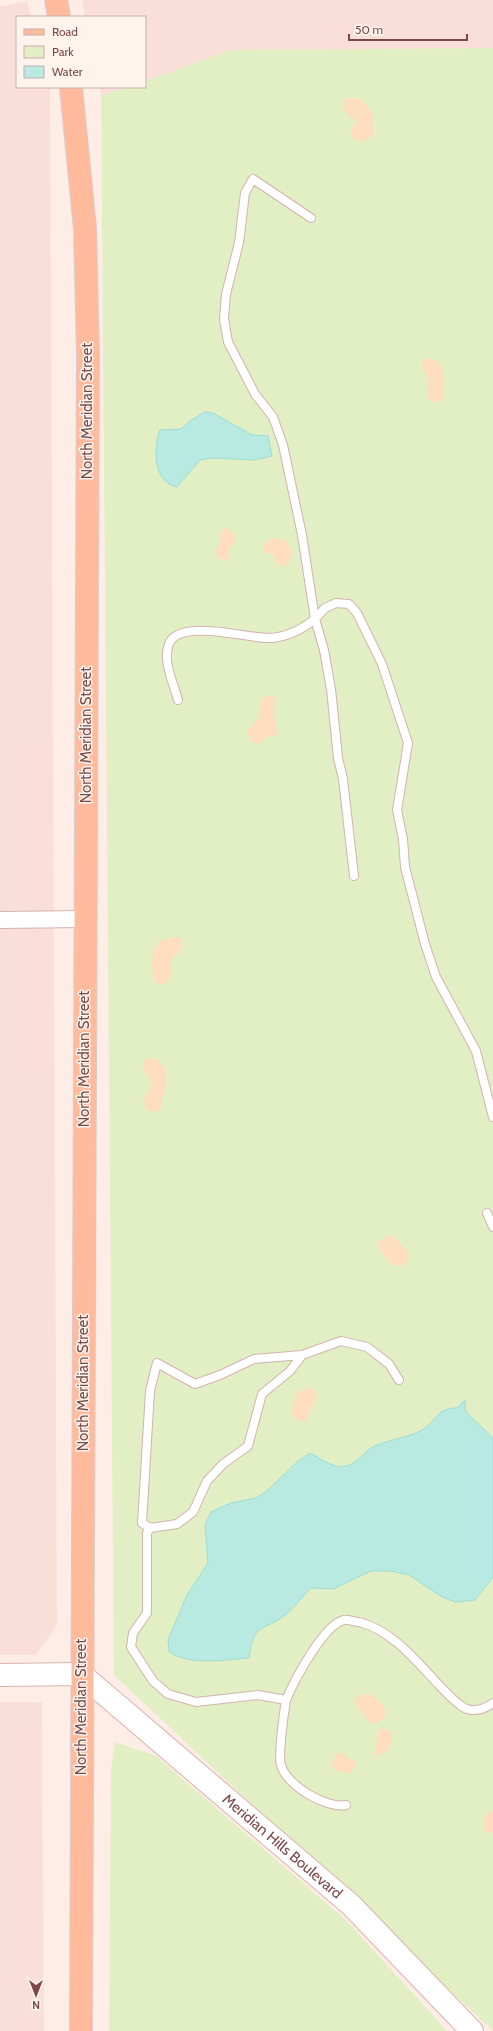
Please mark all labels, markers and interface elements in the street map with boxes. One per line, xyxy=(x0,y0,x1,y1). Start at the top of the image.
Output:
legend xyxy=(16,16,146,88)
scale bar xyxy=(349,16,467,42)
text: 50 m xyxy=(355,22,383,37)
text: Road xyxy=(52,24,78,39)
text: Park xyxy=(52,44,74,59)
text: Water xyxy=(52,64,83,79)
street label: North Meridian Street xyxy=(78,343,96,479)
street label: North Meridian Street xyxy=(77,667,95,803)
street label: North Meridian Street xyxy=(75,991,93,1127)
street label: North Meridian Street xyxy=(74,1315,92,1451)
street label: North Meridian Street xyxy=(72,1639,90,1775)
street label: Meridian Hills Boulevard xyxy=(219,1790,346,1903)
north arrow xyxy=(16,1975,56,2015)
text: N xyxy=(32,1998,40,2012)

